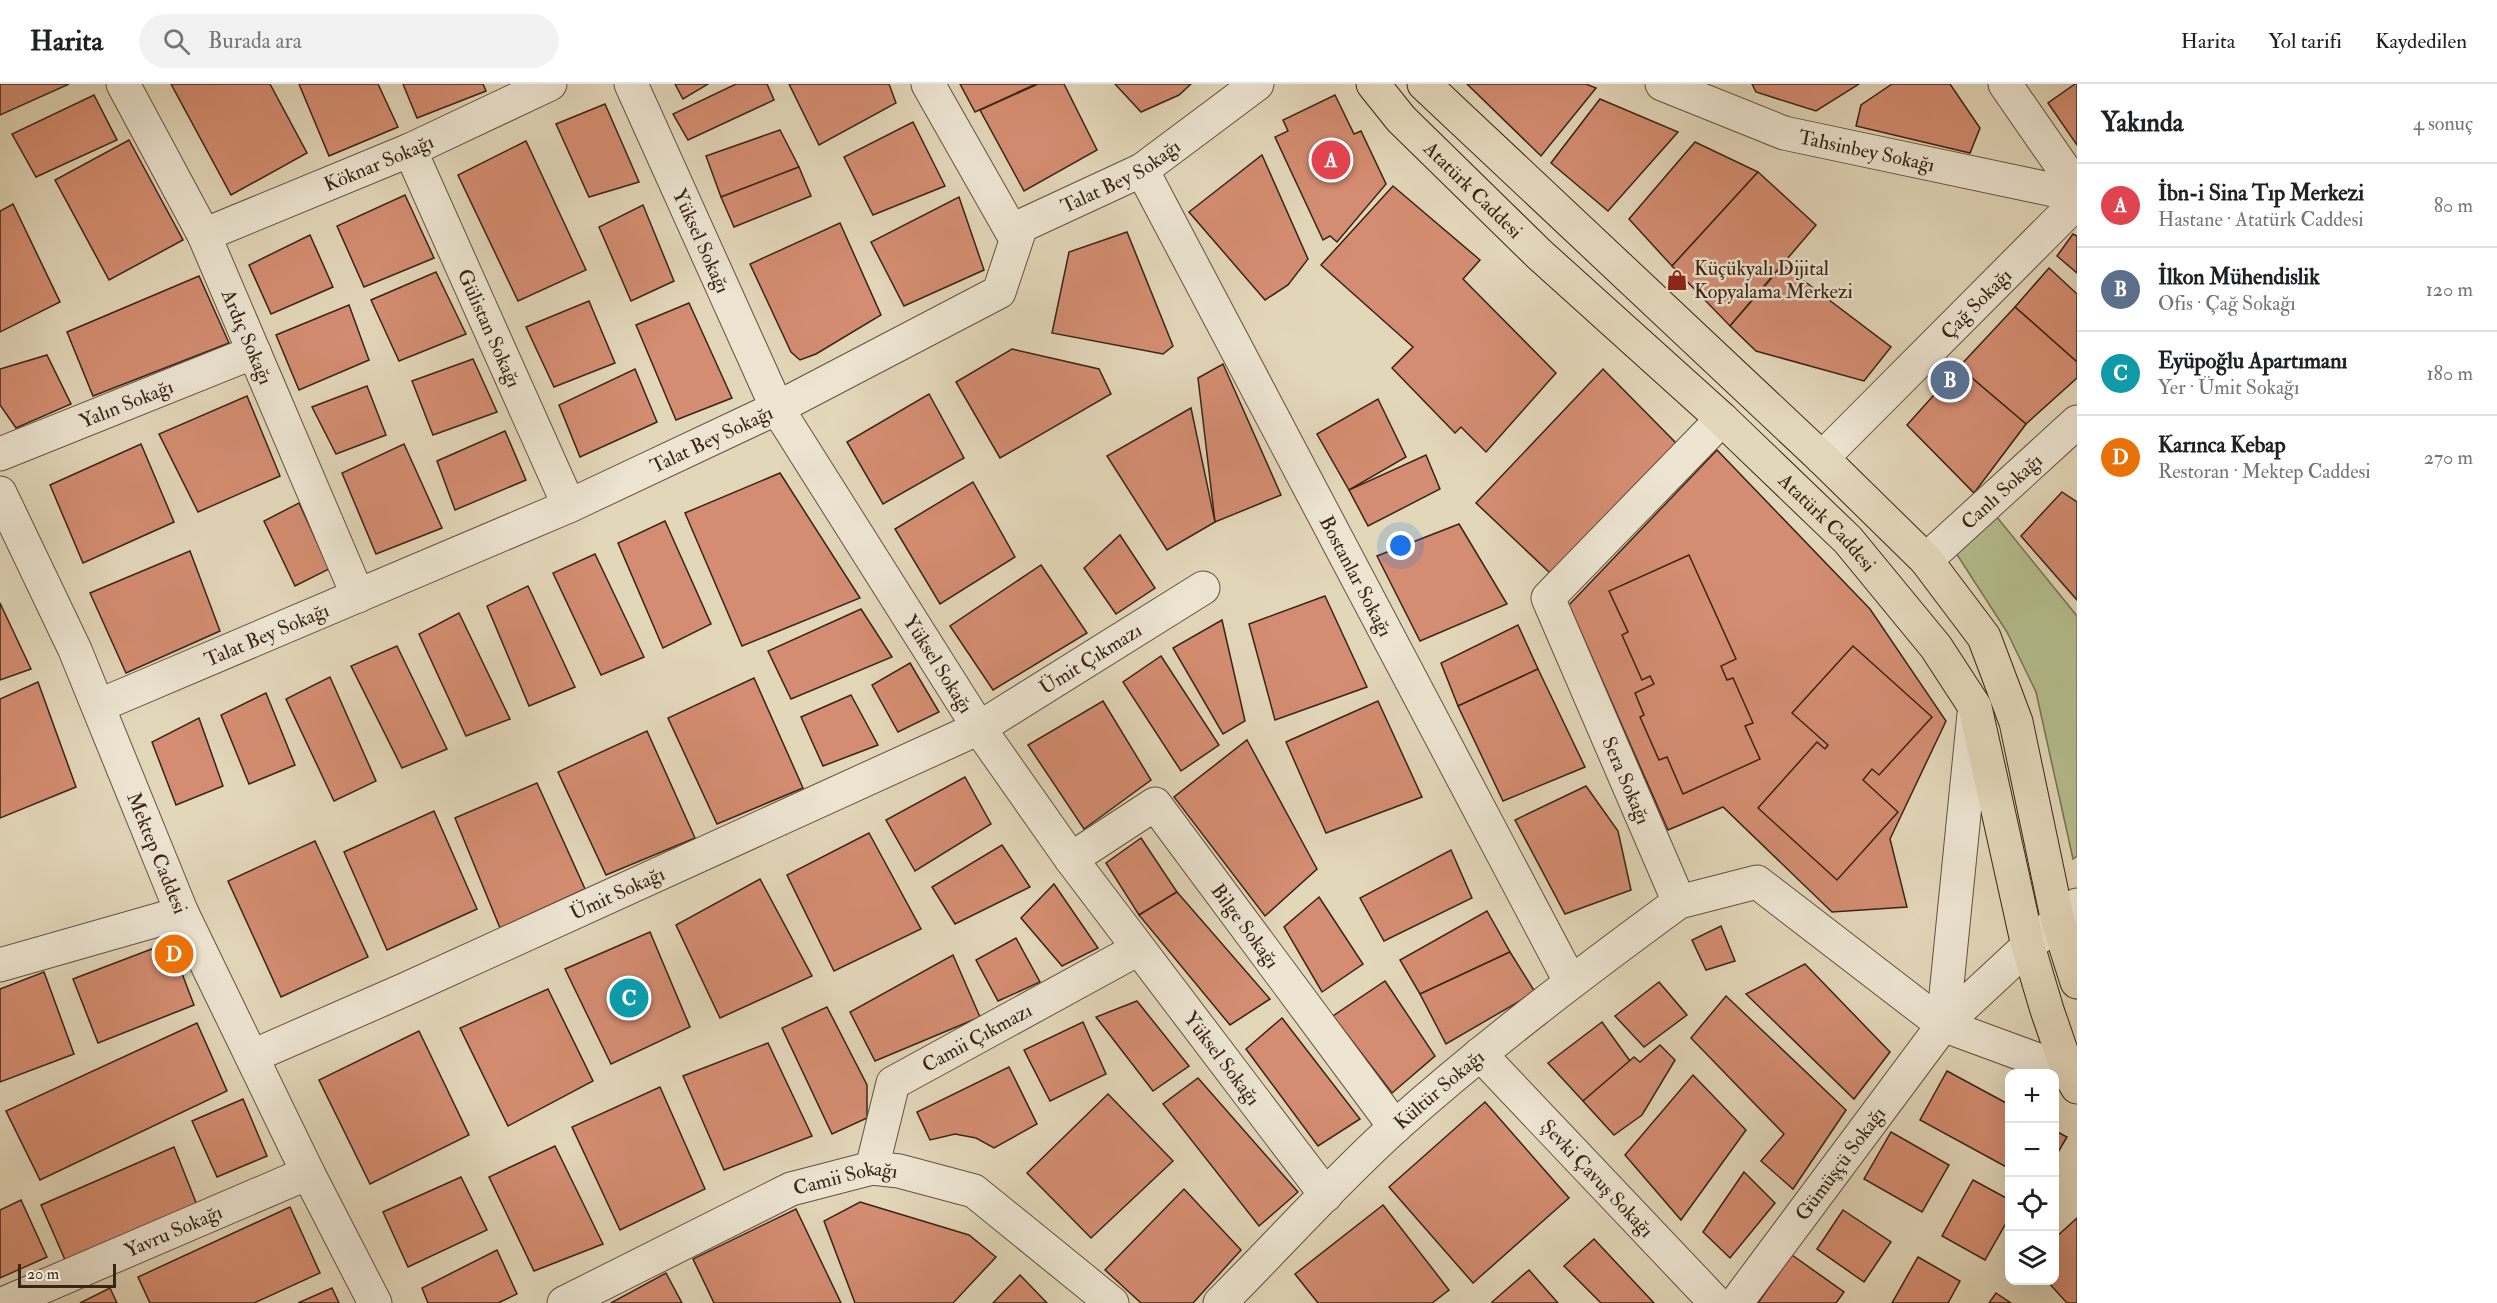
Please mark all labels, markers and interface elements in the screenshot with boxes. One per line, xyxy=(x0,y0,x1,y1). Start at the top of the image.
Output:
search box xyxy=(139,14,559,68)
text: Harita xyxy=(30,24,103,59)
icon: search xyxy=(160,25,193,58)
text: Burada ara xyxy=(208,27,302,55)
text: Harita xyxy=(2181,28,2235,55)
text: Yol tarifi xyxy=(2268,28,2342,55)
text: Kaydedilen xyxy=(2375,28,2467,55)
text: Yakında xyxy=(2101,107,2183,139)
text: 4 sonuç xyxy=(2413,111,2473,136)
street label: Tahsinbey Sokağı xyxy=(1796,124,1937,178)
street label: Köknar Sokağı xyxy=(320,129,438,197)
street label: Talat Bey Sokağı xyxy=(1057,134,1185,219)
street label: Atatürk Caddesi xyxy=(1418,136,1528,244)
pin: A xyxy=(1312,138,1350,182)
text: İbn-i Sina Tıp Merkezi xyxy=(2158,179,2364,207)
street label: Yüksel Sokağı xyxy=(667,185,736,297)
text: A xyxy=(2114,193,2127,218)
text: 80 m xyxy=(2434,193,2473,218)
text: Hastane · Atatürk Caddesi xyxy=(2158,207,2364,232)
place label: Küçükyalı Dijital Kopyalama Merkezi xyxy=(1694,256,1853,305)
street label: Çağ Sokağı xyxy=(1935,263,2017,345)
text: İlkon Mühendislik xyxy=(2158,263,2320,291)
street label: Gülistan Sokağı xyxy=(452,265,526,391)
shop icon: Küçükyalı Dijital Kopyalama Merkezi xyxy=(1665,268,1689,292)
text: B xyxy=(2114,277,2127,302)
text: 120 m xyxy=(2426,277,2473,302)
street label: Ardıç Sokağı xyxy=(215,285,278,388)
text: Ofis · Çağ Sokağı xyxy=(2158,291,2296,316)
text: Eyüpoğlu Apartımanı xyxy=(2158,347,2347,375)
pin: B xyxy=(1930,358,1970,402)
text: C xyxy=(2113,361,2128,386)
text: 180 m xyxy=(2426,361,2473,386)
street label: Yalın Sokağı xyxy=(76,374,177,434)
text: Yer · Ümit Sokağı xyxy=(2158,375,2299,400)
street label: Talat Bey Sokağı xyxy=(646,400,777,479)
text: Karınca Kebap xyxy=(2158,431,2286,459)
text: D xyxy=(2112,445,2129,470)
text: 270 m xyxy=(2424,445,2473,470)
street label: Canlı Sokağı xyxy=(1956,448,2047,535)
text: Restoran · Mektep Caddesi xyxy=(2158,459,2371,484)
street label: Atatürk Caddesi xyxy=(1772,467,1881,577)
street label: Bostanlar Sokağı xyxy=(1314,511,1398,641)
your location xyxy=(1386,531,1415,560)
street label: Talat Bey Sokağı xyxy=(201,597,333,672)
street label: Yüksel Sokağı xyxy=(898,610,978,718)
street label: Ümit Çıkmazı xyxy=(1035,617,1146,700)
street label: Sera Sokağı xyxy=(1596,733,1656,828)
street label: Mektep Caddesi xyxy=(121,789,193,917)
street label: Ümit Sokağı xyxy=(566,861,669,926)
street label: Bilge Sokağı xyxy=(1205,879,1285,973)
pin: D xyxy=(154,932,194,976)
pin: C xyxy=(610,976,648,1020)
street label: Camii Çıkmazı xyxy=(918,998,1036,1078)
street label: Yüksel Sokağı xyxy=(1178,1007,1265,1111)
street label: Kültür Sokağı xyxy=(1389,1044,1489,1135)
map controls xyxy=(2005,1069,2059,1285)
button: + xyxy=(2005,1069,2059,1123)
street label: Gümüşçü Sokağı xyxy=(1790,1102,1891,1226)
street label: Şevki Çavuş Sokağı xyxy=(1536,1114,1659,1243)
button: − xyxy=(2005,1123,2059,1177)
street label: Camii Sokağı xyxy=(791,1156,899,1201)
button: locate xyxy=(2005,1177,2059,1231)
street label: Yavru Sokağı xyxy=(121,1199,226,1263)
button: layers xyxy=(2005,1231,2059,1285)
scale bar xyxy=(18,1261,116,1288)
text: 20 m xyxy=(27,1264,59,1284)

